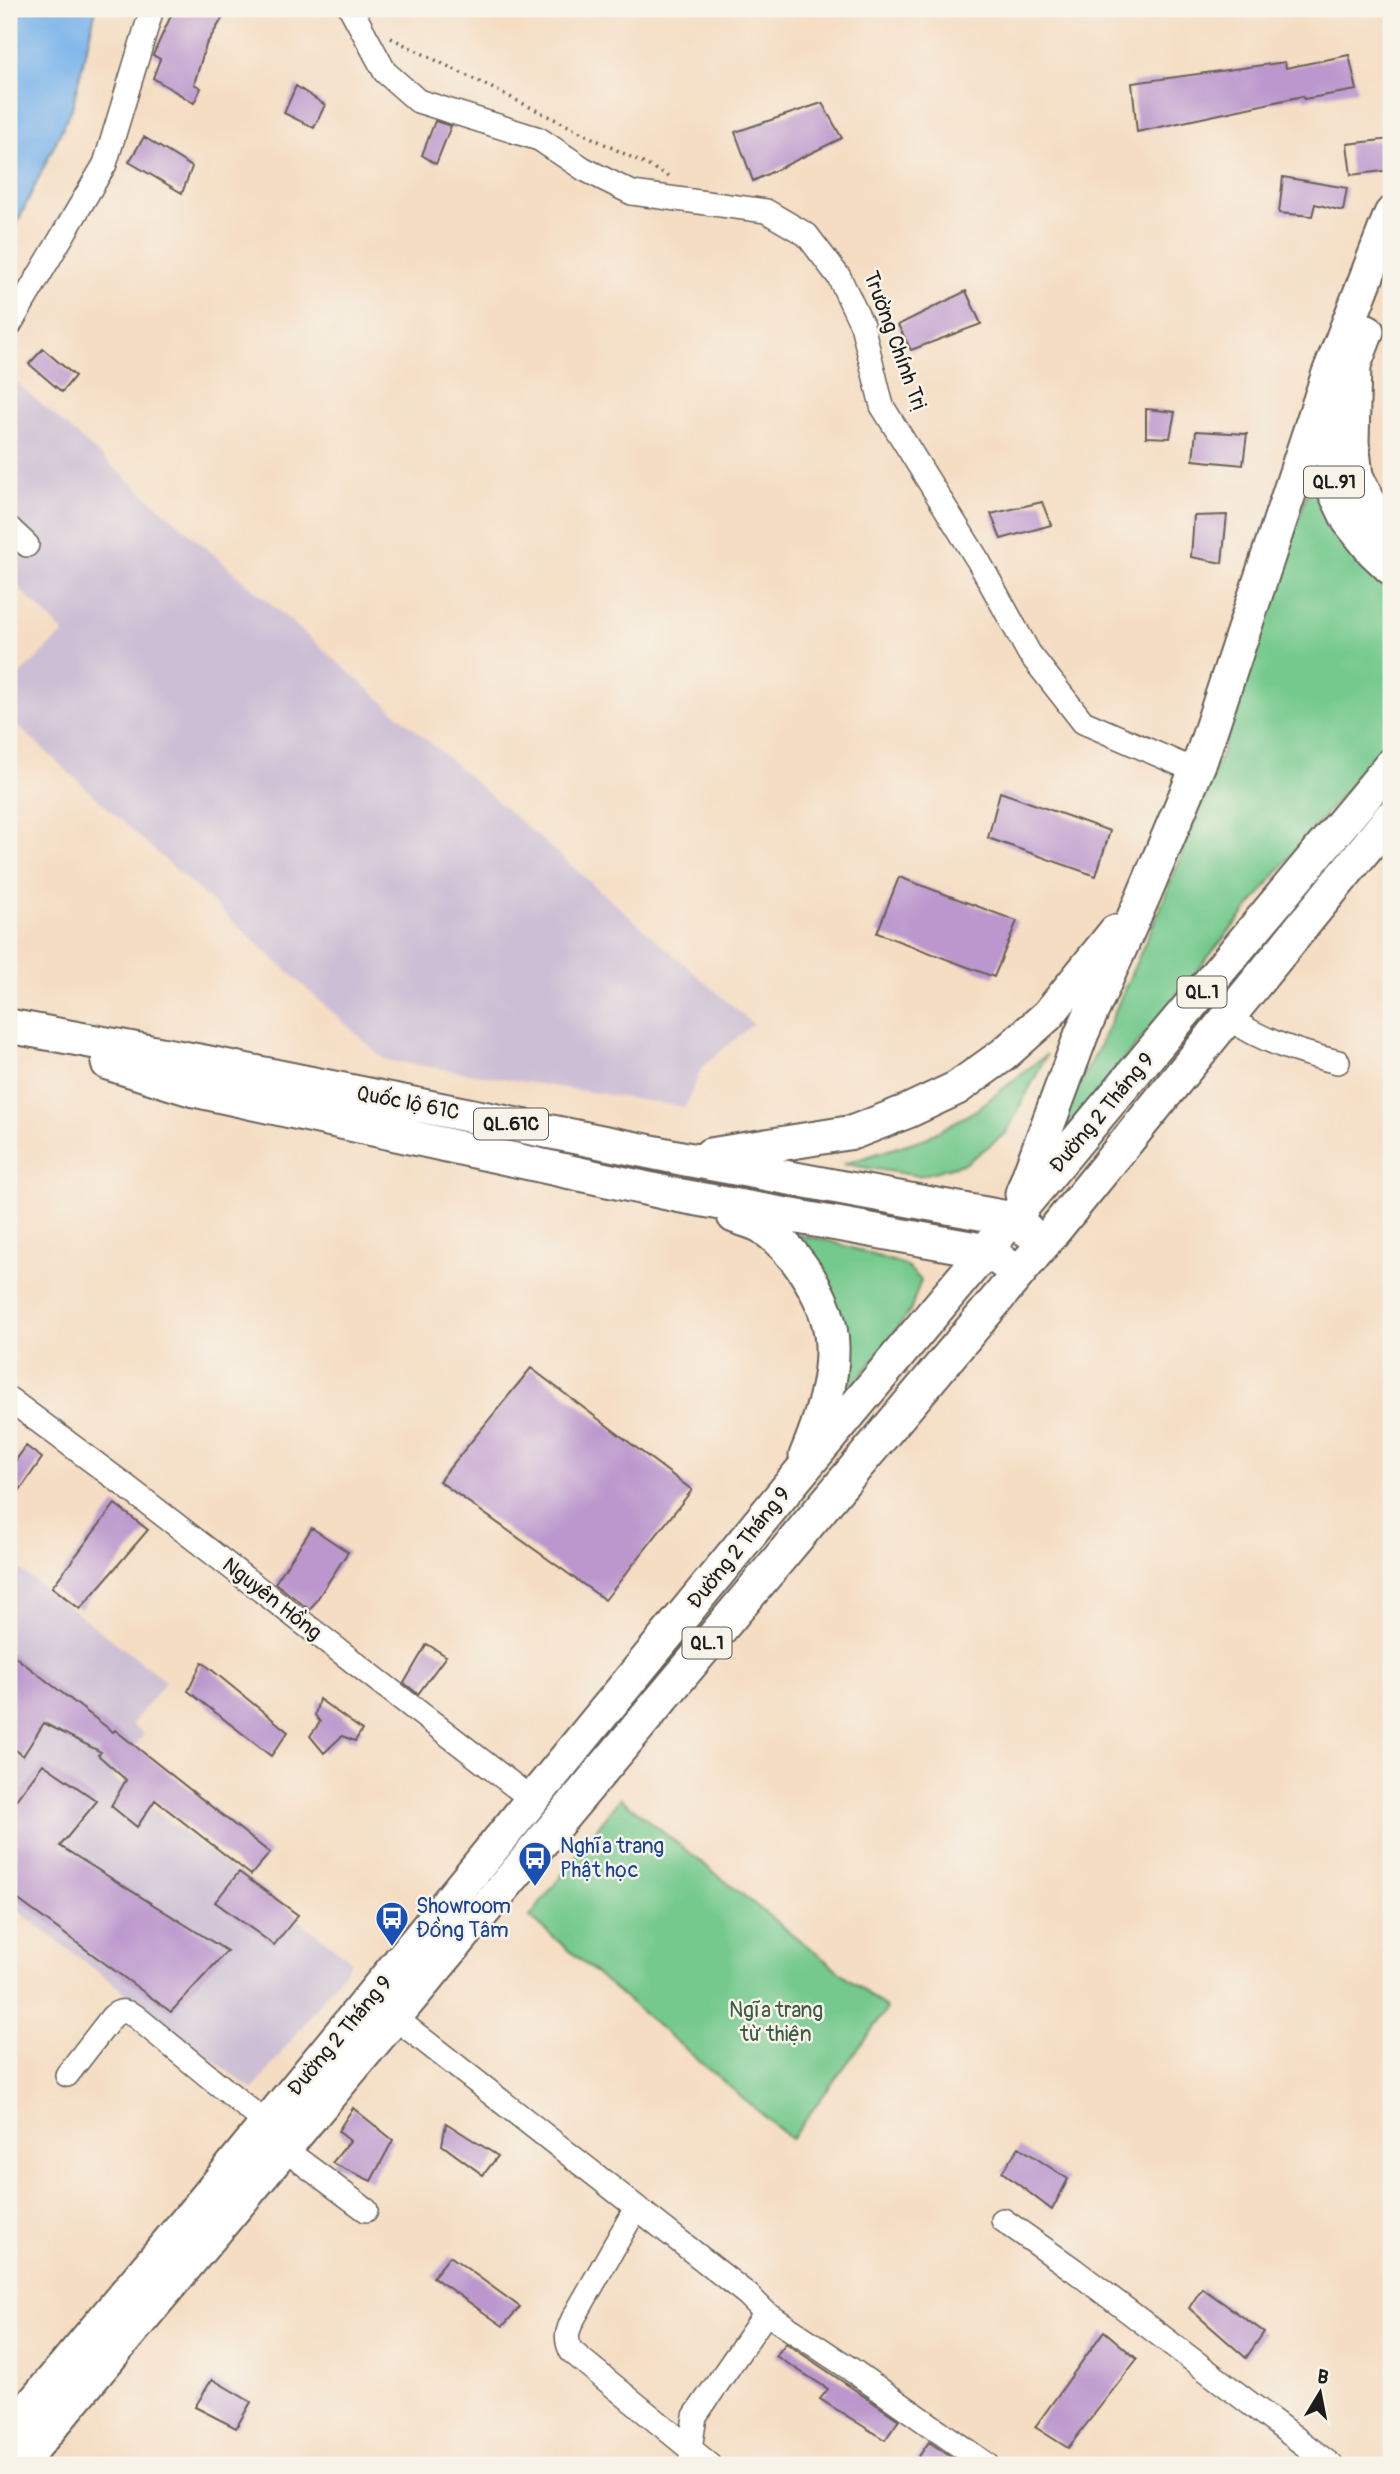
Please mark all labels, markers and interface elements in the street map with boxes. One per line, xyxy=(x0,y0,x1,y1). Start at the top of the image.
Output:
street label: Trường Chính Trị xyxy=(857,267,933,415)
road number: QL.91 xyxy=(1304,467,1364,498)
road number: QL.1 xyxy=(1178,976,1226,1008)
street label: Đường 2 Tháng 9 xyxy=(1044,1047,1160,1179)
street label: Quốc lộ 61C xyxy=(354,1080,462,1126)
road number: QL.61C xyxy=(474,1108,548,1140)
street label: Đường 2 Tháng 9 xyxy=(682,1481,796,1615)
street label: Nguyên Hồng xyxy=(217,1551,328,1646)
road number: QL.1 xyxy=(682,1628,732,1658)
place label: Nghĩa trang Phật học xyxy=(560,1833,664,1884)
bus stop icon: Nghĩa trang Phật học xyxy=(516,1839,554,1888)
place label: Showroom Đồng Tâm xyxy=(416,1893,511,1944)
bus stop icon: Showroom Đồng Tâm xyxy=(373,1899,411,1948)
street label: Đường 2 Tháng 9 xyxy=(282,1970,398,2102)
park label: Ngĩa trang từ thiện xyxy=(729,1997,823,2048)
north arrow xyxy=(1284,2358,1354,2428)
text: B xyxy=(1315,2364,1330,2390)

